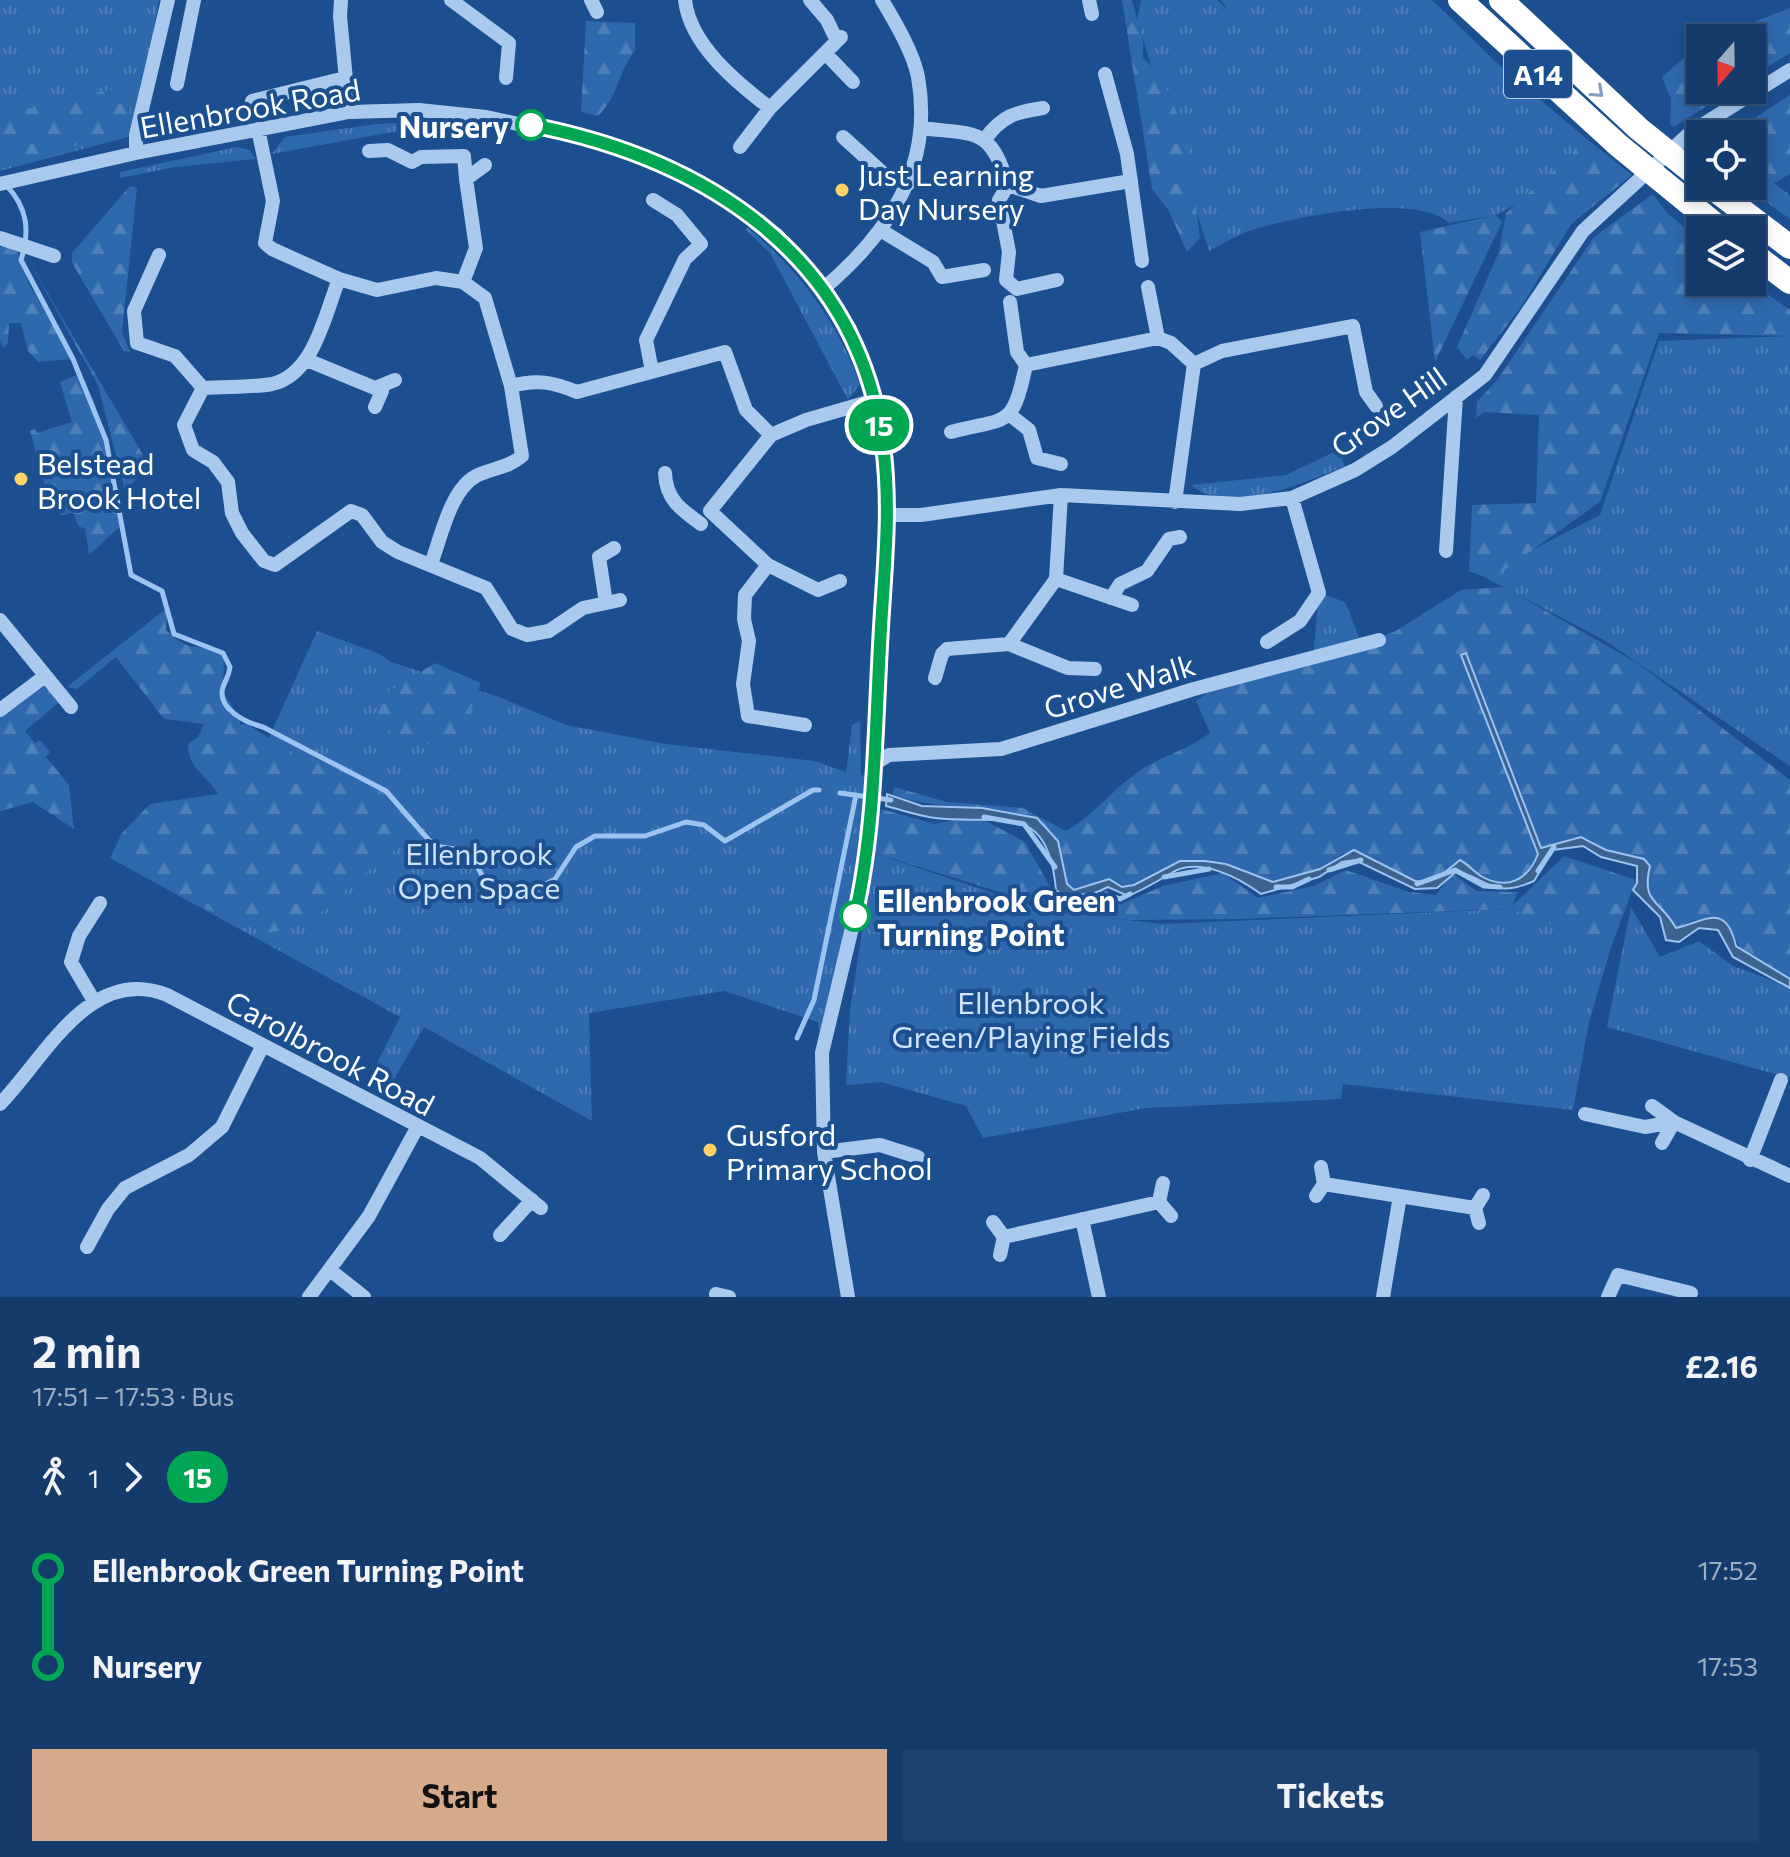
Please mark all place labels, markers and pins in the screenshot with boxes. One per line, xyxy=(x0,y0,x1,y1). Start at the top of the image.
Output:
place label: Nursery xyxy=(399,107,510,144)
marker: Nursery xyxy=(516,110,546,140)
place label: Just Learning Day Nursery xyxy=(858,155,1034,226)
marker: Just Learning Day Nursery xyxy=(833,181,851,199)
place label: Belstead Brook Hotel xyxy=(37,444,201,515)
marker: Belstead Brook Hotel xyxy=(12,470,30,488)
place label: Ellenbrook Green Turning Point xyxy=(877,881,1116,952)
marker: Ellenbrook Green Turning Point xyxy=(840,901,870,931)
place label: Gusford Primary School xyxy=(726,1115,933,1186)
marker: Gusford Primary School xyxy=(701,1141,719,1159)

